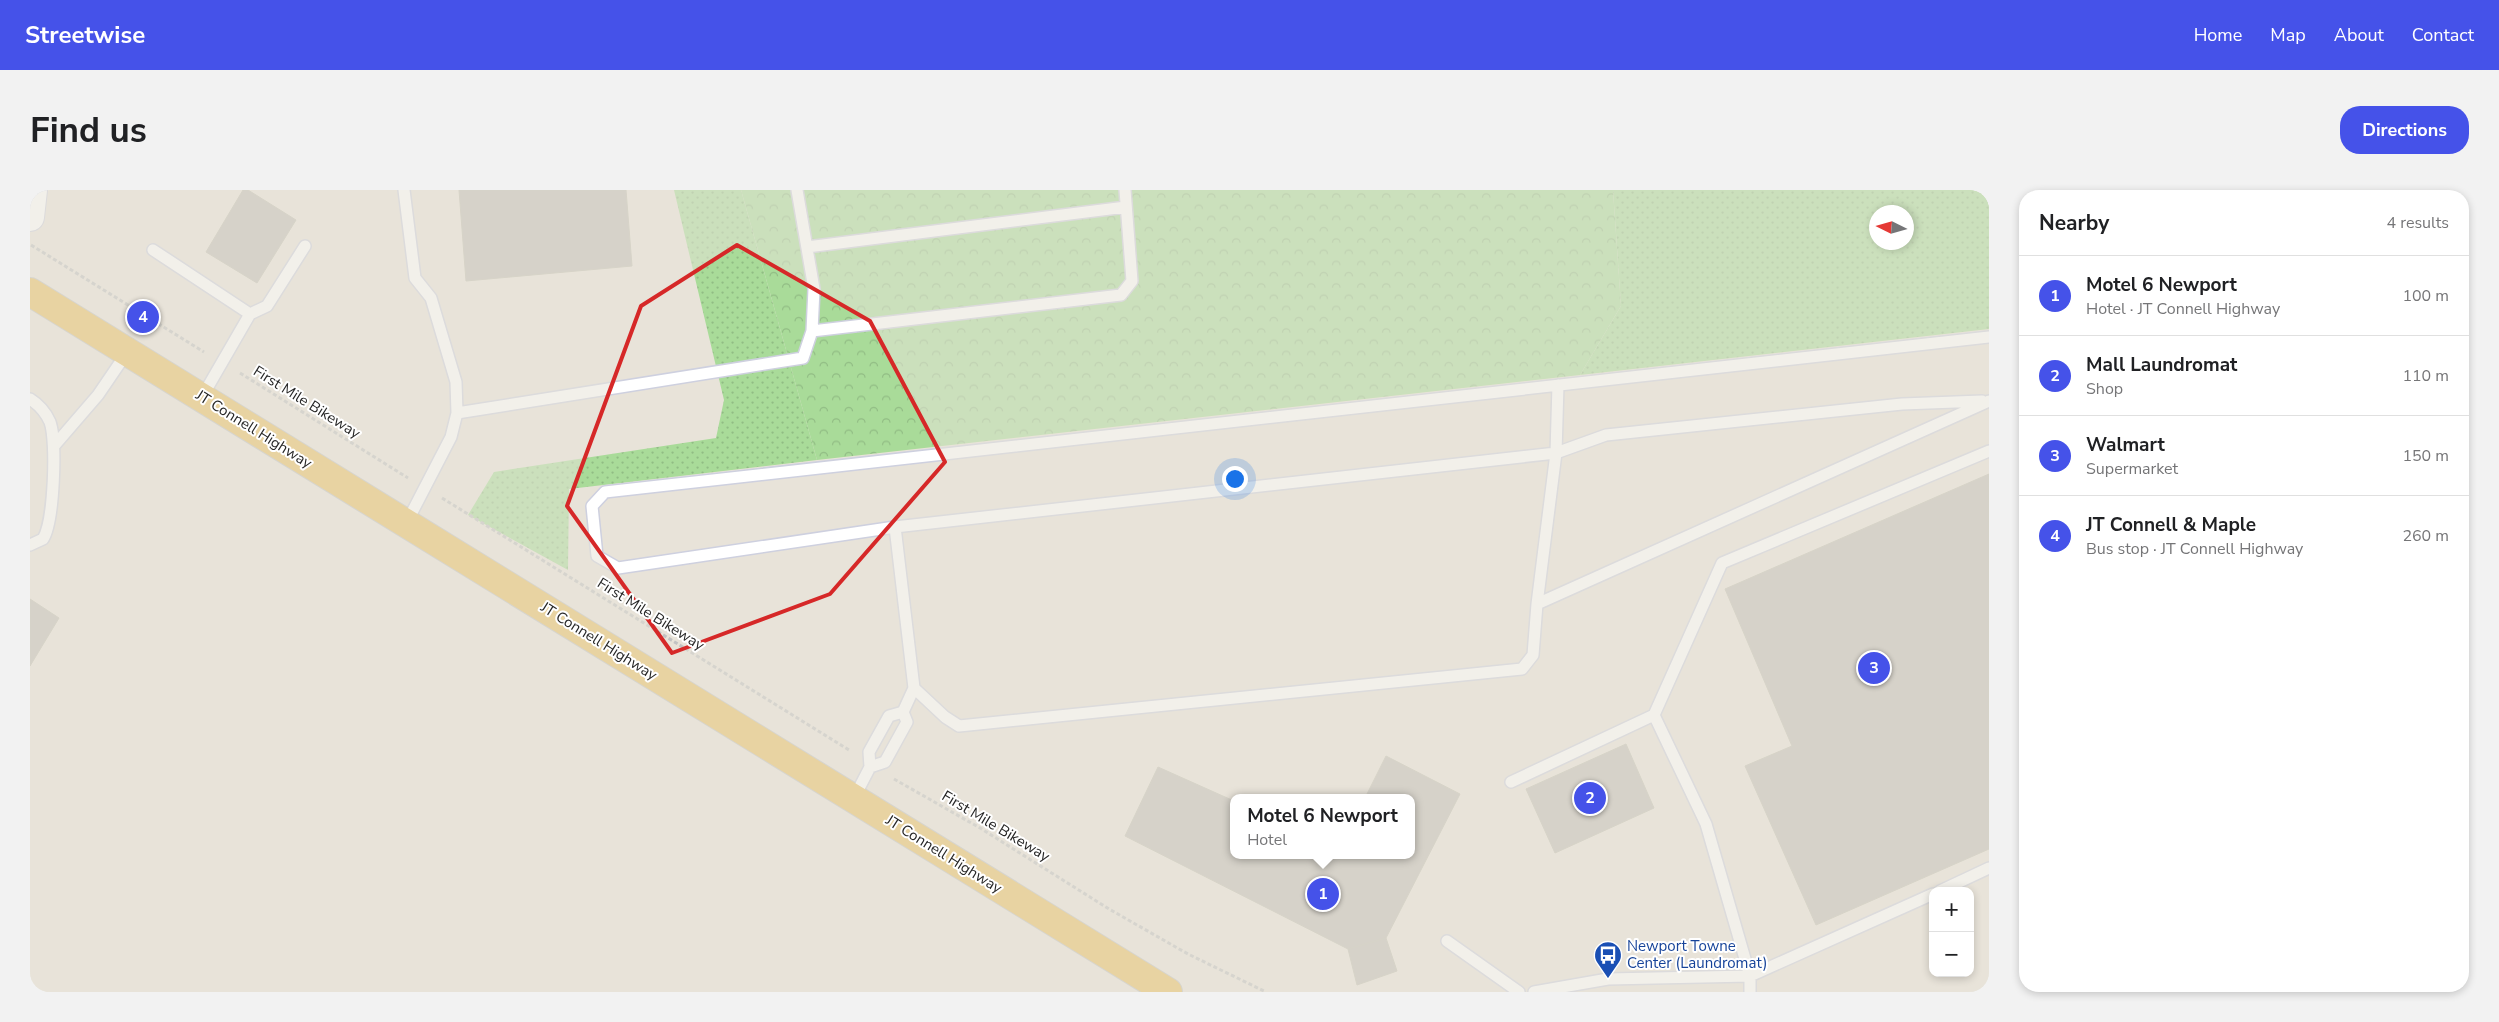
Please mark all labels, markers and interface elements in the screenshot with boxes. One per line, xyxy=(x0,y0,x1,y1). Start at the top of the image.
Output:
text: Streetwise xyxy=(25,19,145,51)
text: Home xyxy=(2194,23,2242,47)
text: Map xyxy=(2270,23,2306,47)
text: About xyxy=(2334,23,2384,47)
text: Contact xyxy=(2412,23,2474,47)
button: Directions xyxy=(2340,106,2469,154)
text: Find us xyxy=(30,107,147,154)
north arrow xyxy=(1869,205,1914,250)
text: Nearby xyxy=(2039,209,2109,237)
text: 4 results xyxy=(2387,212,2449,234)
text: Motel 6 Newport xyxy=(2086,272,2237,298)
text: 1 xyxy=(2050,285,2060,307)
text: 100 m xyxy=(2402,285,2449,307)
pin: 4 xyxy=(127,298,159,336)
text: Hotel · JT Connell Highway xyxy=(2086,298,2280,320)
text: Mall Laundromat xyxy=(2086,352,2237,378)
street label: First Mile Bikeway xyxy=(250,361,365,443)
text: 2 xyxy=(2050,365,2060,387)
text: 110 m xyxy=(2402,365,2449,387)
text: Shop xyxy=(2086,378,2123,400)
street label: JT Connell Highway xyxy=(191,385,316,473)
text: Walmart xyxy=(2086,432,2165,458)
text: 3 xyxy=(2050,445,2060,467)
text: 150 m xyxy=(2402,445,2449,467)
text: Supermarket xyxy=(2086,458,2178,480)
your location xyxy=(1222,466,1248,492)
text: JT Connell & Maple xyxy=(2086,512,2256,538)
text: 4 xyxy=(2050,525,2060,547)
text: 260 m xyxy=(2402,525,2449,547)
text: Bus stop · JT Connell Highway xyxy=(2086,538,2303,560)
street label: First Mile Bikeway xyxy=(594,573,709,655)
street label: JT Connell Highway xyxy=(536,597,661,685)
pin: 3 xyxy=(1858,649,1890,687)
pin: 2 xyxy=(1574,779,1606,817)
street label: First Mile Bikeway xyxy=(938,786,1054,866)
popup xyxy=(1230,794,1415,859)
text: Motel 6 Newport xyxy=(1247,803,1398,829)
street label: JT Connell Highway xyxy=(881,810,1006,898)
text: Hotel xyxy=(1247,829,1287,851)
pin: 1 xyxy=(1307,875,1339,913)
map controls xyxy=(1929,887,1974,977)
button: + xyxy=(1929,887,1974,932)
button: − xyxy=(1929,932,1974,977)
place label: Newport Towne Center (Laundromat) xyxy=(1627,936,1768,973)
bus stop icon: Newport Towne Center (Laundromat) xyxy=(1593,940,1623,979)

